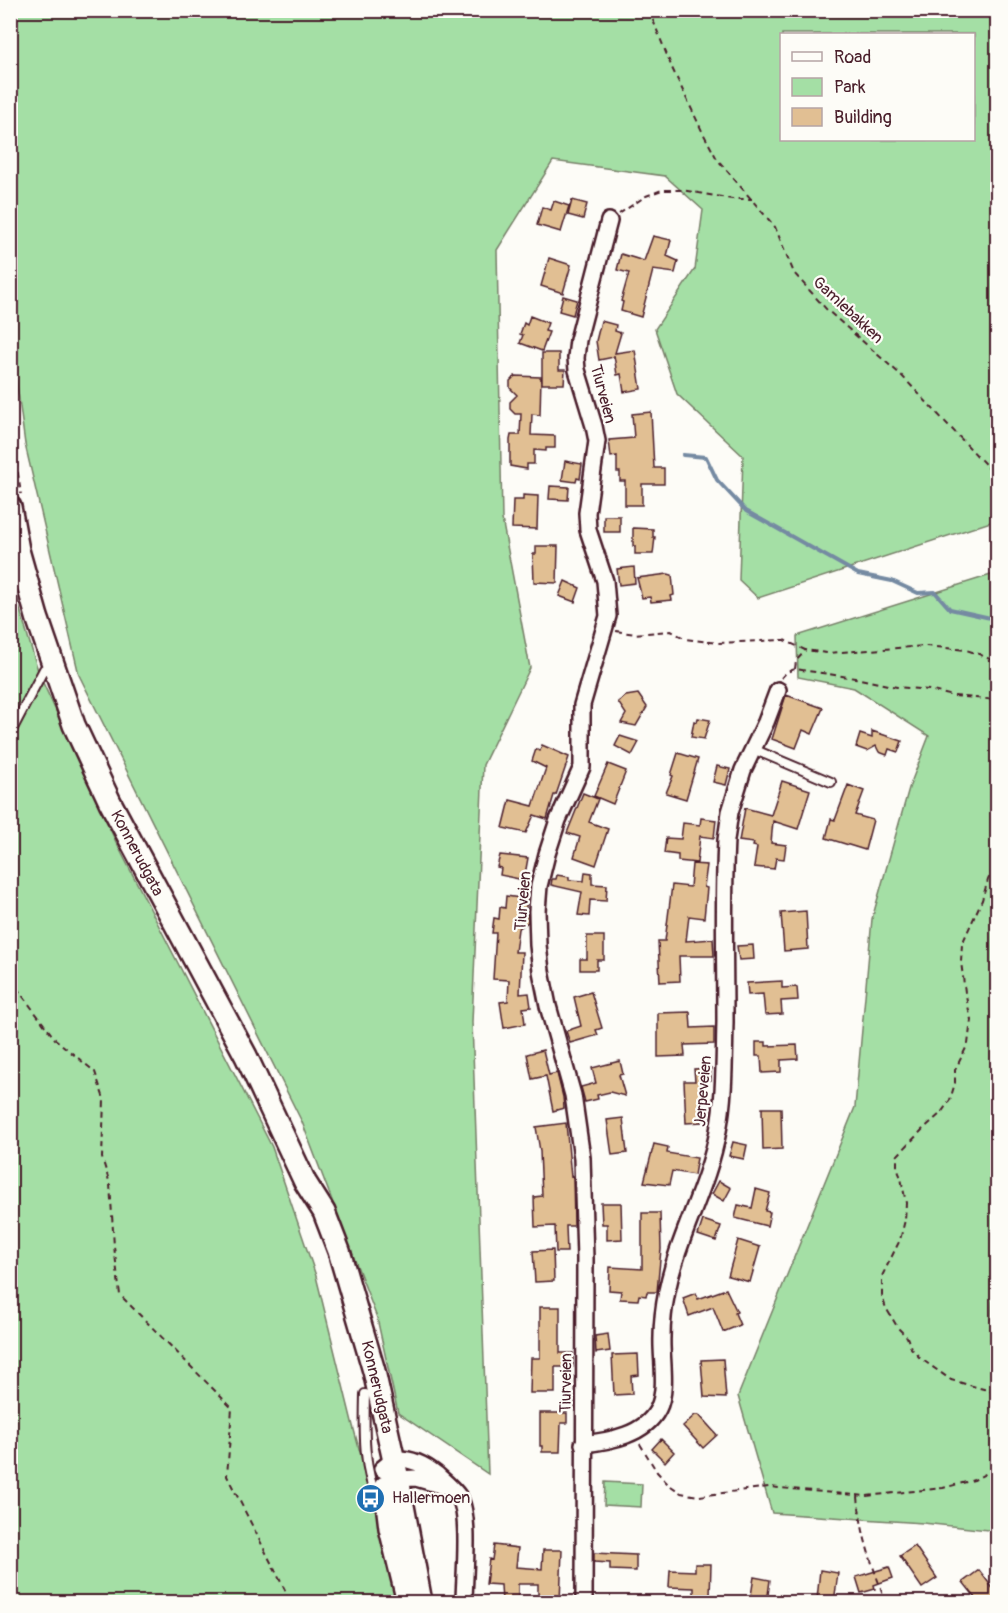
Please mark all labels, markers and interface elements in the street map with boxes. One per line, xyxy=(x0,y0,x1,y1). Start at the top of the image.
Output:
legend xyxy=(780,33,975,141)
text: Road xyxy=(834,46,871,69)
text: Park xyxy=(834,76,866,99)
text: Building xyxy=(834,106,892,129)
street label: Gamlebakken xyxy=(809,272,887,348)
street label: Tiurveien xyxy=(586,362,620,426)
street label: Konnerudgata xyxy=(106,807,168,899)
street label: Tiurveien xyxy=(510,870,536,932)
street label: Jerpeveien xyxy=(690,1055,716,1127)
street label: Konnerudgata xyxy=(357,1339,397,1435)
street label: Tiurveien xyxy=(555,1353,577,1413)
bus stop icon: Hallermoen xyxy=(355,1482,387,1514)
place label: Hallermoen xyxy=(392,1488,470,1508)

